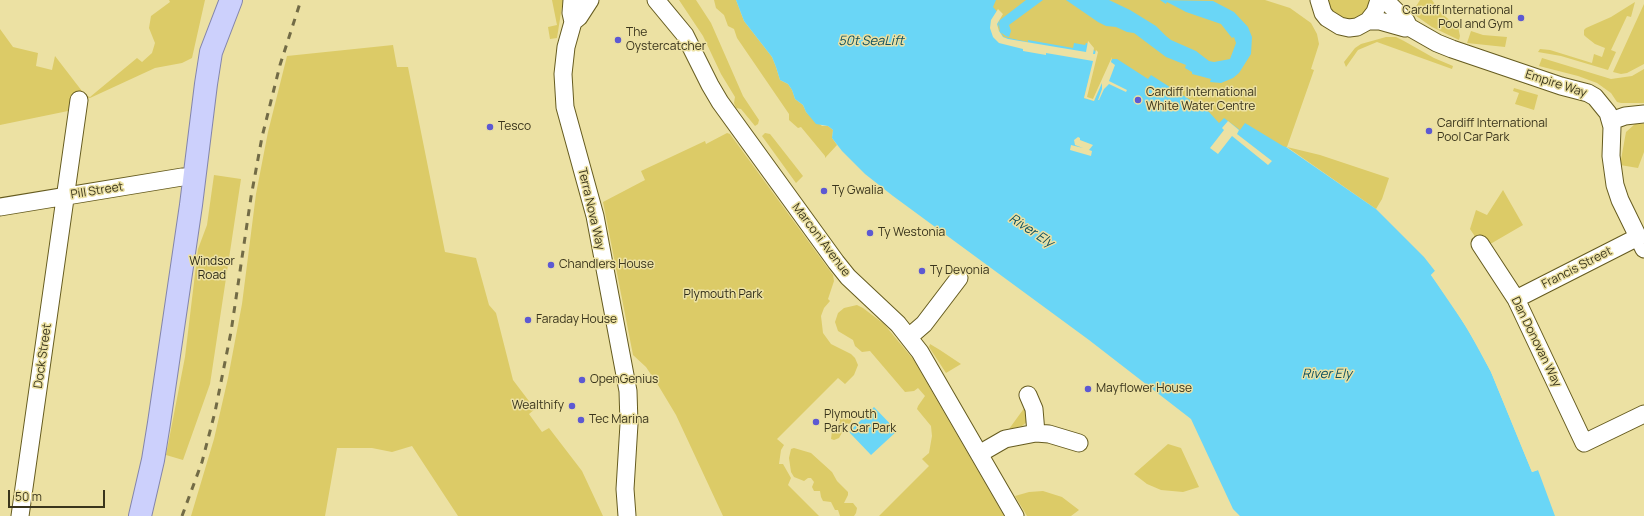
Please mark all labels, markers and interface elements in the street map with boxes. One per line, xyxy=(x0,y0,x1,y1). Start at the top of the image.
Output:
place label: Cardiff International Pool and Gym xyxy=(1402,4,1513,32)
marker: Cardiff International Pool and Gym xyxy=(1516,13,1526,23)
place label: The Oystercatcher xyxy=(626,26,706,54)
water label: 50t SeaLift xyxy=(838,33,904,49)
marker: The Oystercatcher xyxy=(613,35,623,45)
street label: Empire Way xyxy=(1523,67,1589,101)
place label: Cardiff International White Water Centre xyxy=(1146,86,1257,114)
marker: Cardiff International White Water Centre xyxy=(1133,95,1143,105)
place label: Cardiff International Pool Car Park xyxy=(1437,117,1548,145)
place label: Tesco xyxy=(498,120,531,134)
marker: Tesco xyxy=(485,122,495,132)
marker: Cardiff International Pool Car Park xyxy=(1424,126,1434,136)
street label: Terra Nova Way xyxy=(575,167,607,251)
street label: Pill Street xyxy=(70,180,124,202)
place label: Ty Gwalia xyxy=(832,184,883,198)
marker: Ty Gwalia xyxy=(819,186,829,196)
street label: Marconi Avenue xyxy=(789,201,853,279)
water label: River Ely xyxy=(1006,211,1056,251)
place label: Ty Westonia xyxy=(878,226,945,240)
marker: Ty Westonia xyxy=(865,228,875,238)
street label: Francis Street xyxy=(1539,244,1615,292)
park label: Windsor Road xyxy=(189,255,235,283)
place label: Chandlers House xyxy=(559,258,654,272)
marker: Chandlers House xyxy=(546,260,556,270)
place label: Ty Devonia xyxy=(930,264,989,278)
marker: Ty Devonia xyxy=(917,266,927,276)
park label: Plymouth Park xyxy=(684,288,762,302)
street label: Dan Donovan Way xyxy=(1508,295,1564,389)
place label: Faraday House xyxy=(536,313,617,327)
marker: Faraday House xyxy=(523,315,533,325)
street label: Dock Street xyxy=(31,323,55,389)
water label: River Ely xyxy=(1302,366,1352,382)
place label: OpenGenius xyxy=(590,373,658,387)
marker: OpenGenius xyxy=(577,375,587,385)
place label: Mayflower House xyxy=(1096,382,1192,396)
marker: Mayflower House xyxy=(1083,384,1093,394)
place label: Wealthify xyxy=(512,399,564,413)
marker: Wealthify xyxy=(567,401,577,411)
place label: Plymouth Park Car Park xyxy=(824,408,896,436)
place label: Tec Marina xyxy=(589,413,649,427)
marker: Tec Marina xyxy=(576,415,586,425)
marker: Plymouth Park Car Park xyxy=(811,417,821,427)
scale bar xyxy=(10,482,107,508)
text: 50 m xyxy=(15,488,42,505)

